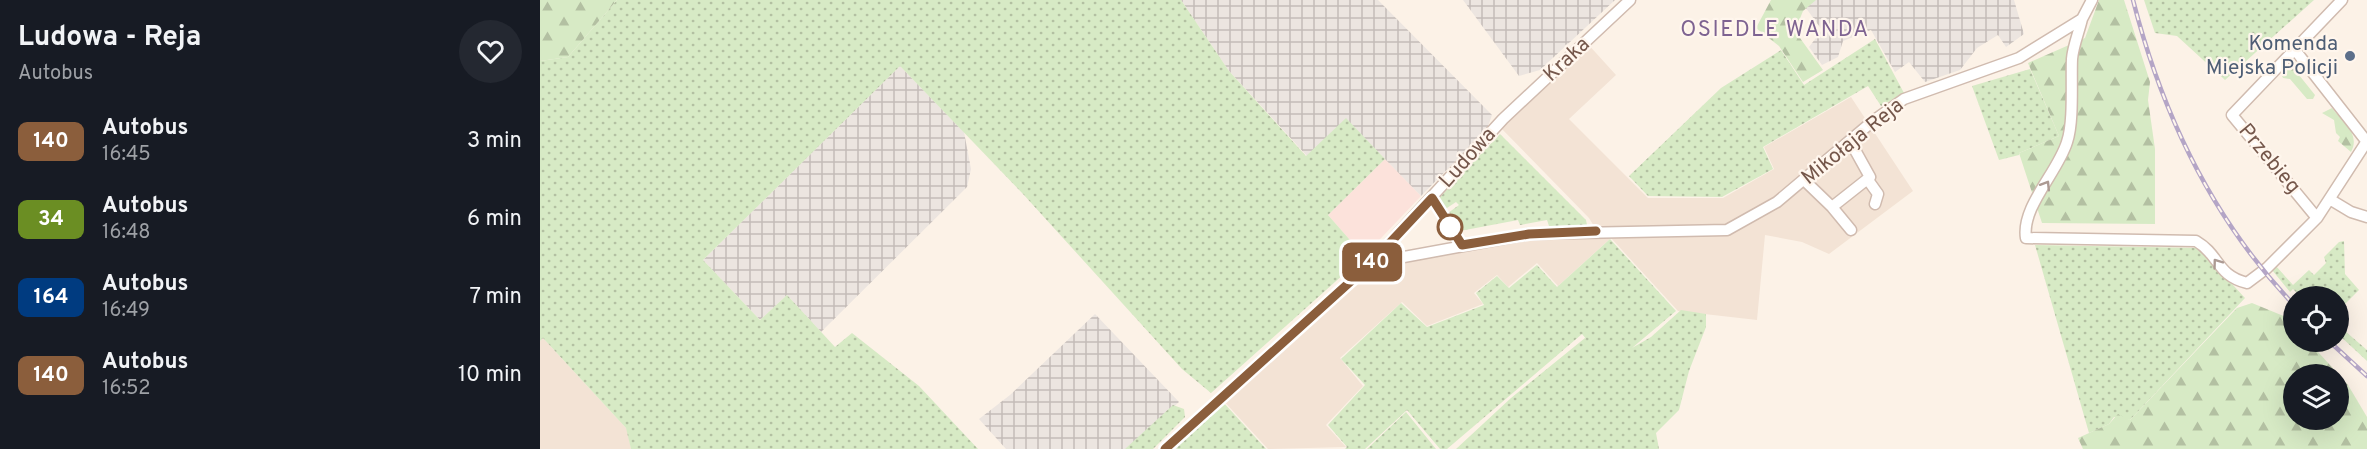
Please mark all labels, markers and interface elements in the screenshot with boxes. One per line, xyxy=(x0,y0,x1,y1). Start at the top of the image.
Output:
district label: OSIEDLE WANDA xyxy=(1680,17,1870,44)
text: Ludowa - Reja xyxy=(18,20,201,56)
button: heart xyxy=(459,20,522,83)
place label: Komenda Miejska Policji xyxy=(2206,31,2338,82)
street label: Kraka xyxy=(1538,32,1596,88)
marker: Komenda Miejska Policji xyxy=(2343,49,2357,63)
text: Autobus xyxy=(18,61,93,87)
street label: Mikołaja Reja xyxy=(1796,92,1910,192)
text: Autobus xyxy=(102,115,188,142)
street label: Przebieg xyxy=(2232,118,2306,200)
street label: Ludowa xyxy=(1434,122,1502,194)
text: 140 xyxy=(33,128,69,155)
text: 3 min xyxy=(467,128,522,155)
text: 16:45 xyxy=(102,142,151,168)
one-way arrow xyxy=(2039,181,2051,191)
text: Autobus xyxy=(102,193,188,220)
text: 34 xyxy=(38,206,64,233)
text: 6 min xyxy=(467,206,522,233)
unlabelled marker xyxy=(1437,214,1463,240)
text: 16:48 xyxy=(102,220,151,246)
line badge: 140 xyxy=(1338,242,1406,282)
text: 140 xyxy=(1354,249,1390,276)
one-way arrow xyxy=(2213,258,2224,269)
text: Autobus xyxy=(102,271,188,298)
text: 164 xyxy=(34,284,68,311)
text: 7 min xyxy=(470,284,522,311)
map controls xyxy=(2283,286,2349,430)
button: locate xyxy=(2283,286,2349,352)
text: 16:49 xyxy=(102,298,150,324)
text: Autobus xyxy=(102,349,188,376)
text: 140 xyxy=(33,362,69,389)
text: 10 min xyxy=(458,362,522,389)
button: layers xyxy=(2283,364,2349,430)
text: 16:52 xyxy=(102,376,150,402)

